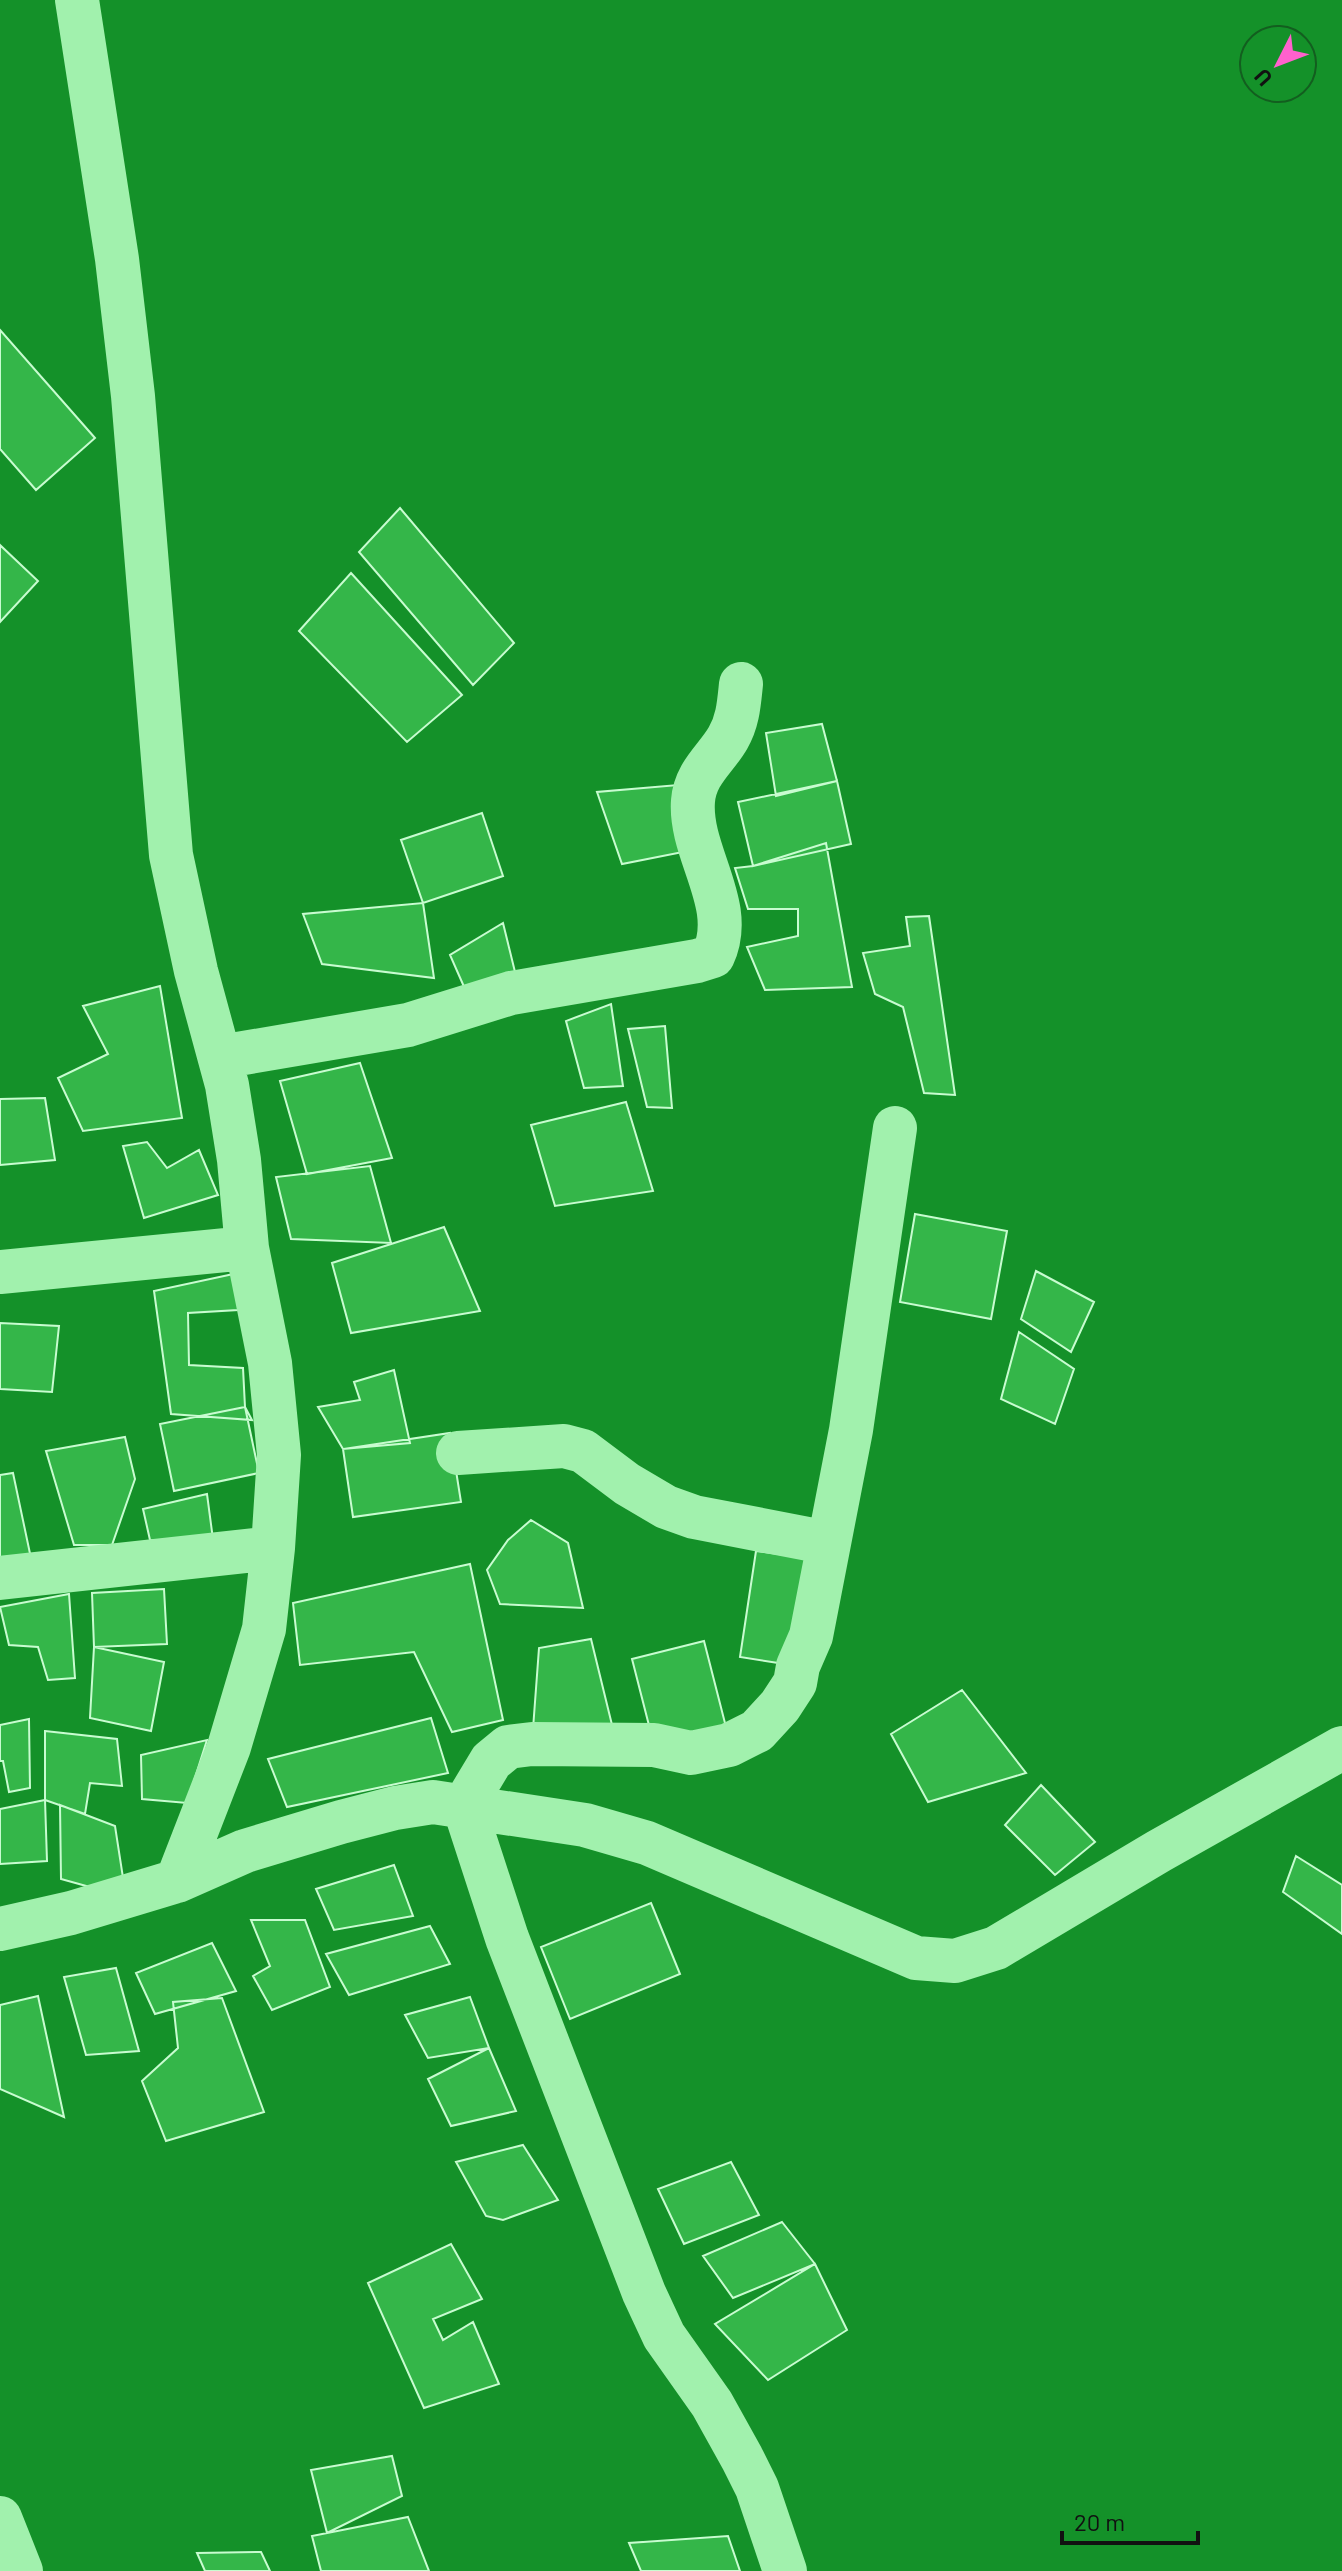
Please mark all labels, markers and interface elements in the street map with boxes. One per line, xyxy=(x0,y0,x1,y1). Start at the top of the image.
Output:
north arrow xyxy=(1238,24,1318,104)
text: U xyxy=(1248,64,1277,92)
scale bar xyxy=(1062,2495,1198,2545)
text: 20 m xyxy=(1074,2507,1125,2536)

